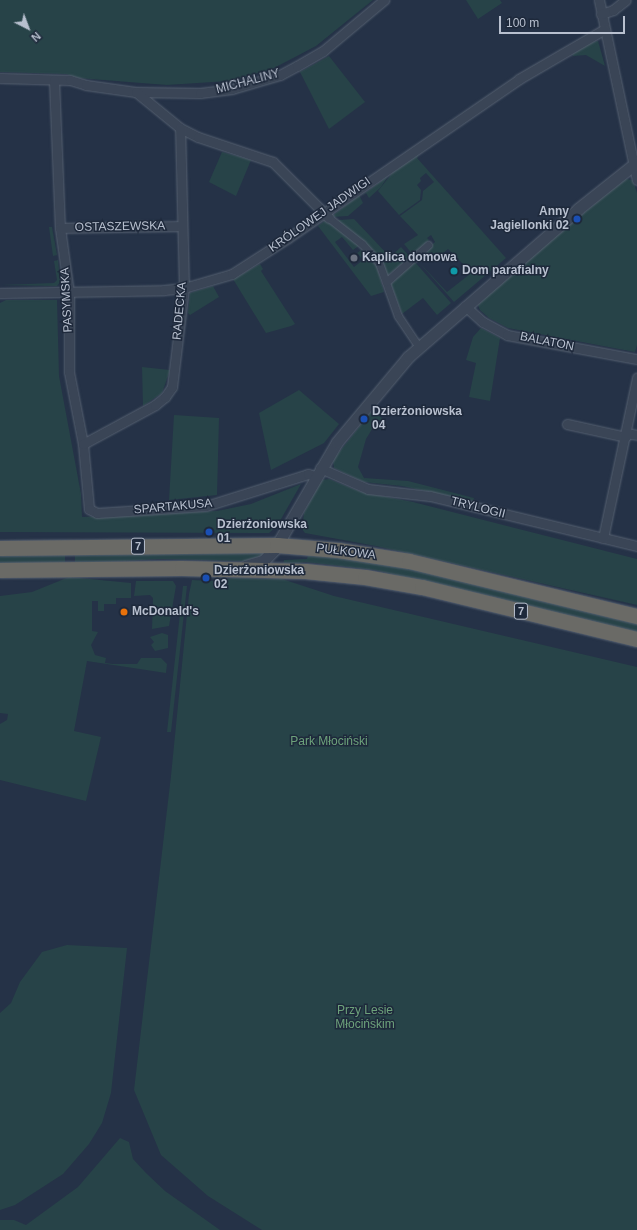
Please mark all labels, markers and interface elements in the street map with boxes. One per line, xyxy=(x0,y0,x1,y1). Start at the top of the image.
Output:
north arrow xyxy=(8,8,48,48)
scale bar xyxy=(501,8,627,34)
text: 100 m xyxy=(506,16,539,30)
text: N xyxy=(29,30,43,44)
street label: MICHALINY xyxy=(215,67,281,97)
street label: KRÓLOWEJ JADWIGI xyxy=(266,174,374,256)
place label: Anny Jagiellonki 02 xyxy=(490,205,569,233)
marker: Anny Jagiellonki 02 xyxy=(572,214,582,224)
street label: OSTASZEWSKA xyxy=(75,219,165,235)
place label: Kaplica domowa xyxy=(362,251,457,265)
marker: Kaplica domowa xyxy=(349,253,359,263)
place label: Dom parafialny xyxy=(462,264,549,278)
marker: Dom parafialny xyxy=(449,266,459,276)
street label: PASYMSKA xyxy=(58,267,76,333)
street label: RADECKA xyxy=(170,281,190,341)
street label: BALATON xyxy=(519,330,575,354)
place label: Dzierżoniowska 04 xyxy=(372,405,462,433)
marker: Dzierżoniowska 04 xyxy=(359,414,369,424)
street label: TRYLOGII xyxy=(449,494,507,522)
street label: SPARTAKUSA xyxy=(133,496,213,518)
place label: Dzierżoniowska 01 xyxy=(217,518,307,546)
marker: Dzierżoniowska 01 xyxy=(204,527,214,537)
road number: 7 xyxy=(130,537,146,555)
street label: PUŁKOWA xyxy=(316,541,376,563)
place label: Dzierżoniowska 02 xyxy=(214,564,304,592)
marker: Dzierżoniowska 02 xyxy=(201,573,211,583)
road number: 7 xyxy=(513,602,529,620)
place label: McDonald's xyxy=(132,605,199,619)
marker: McDonald's xyxy=(119,607,129,617)
park label: Park Młociński xyxy=(290,735,368,749)
park label: Przy Lesie Młocińskim xyxy=(335,1004,395,1032)

